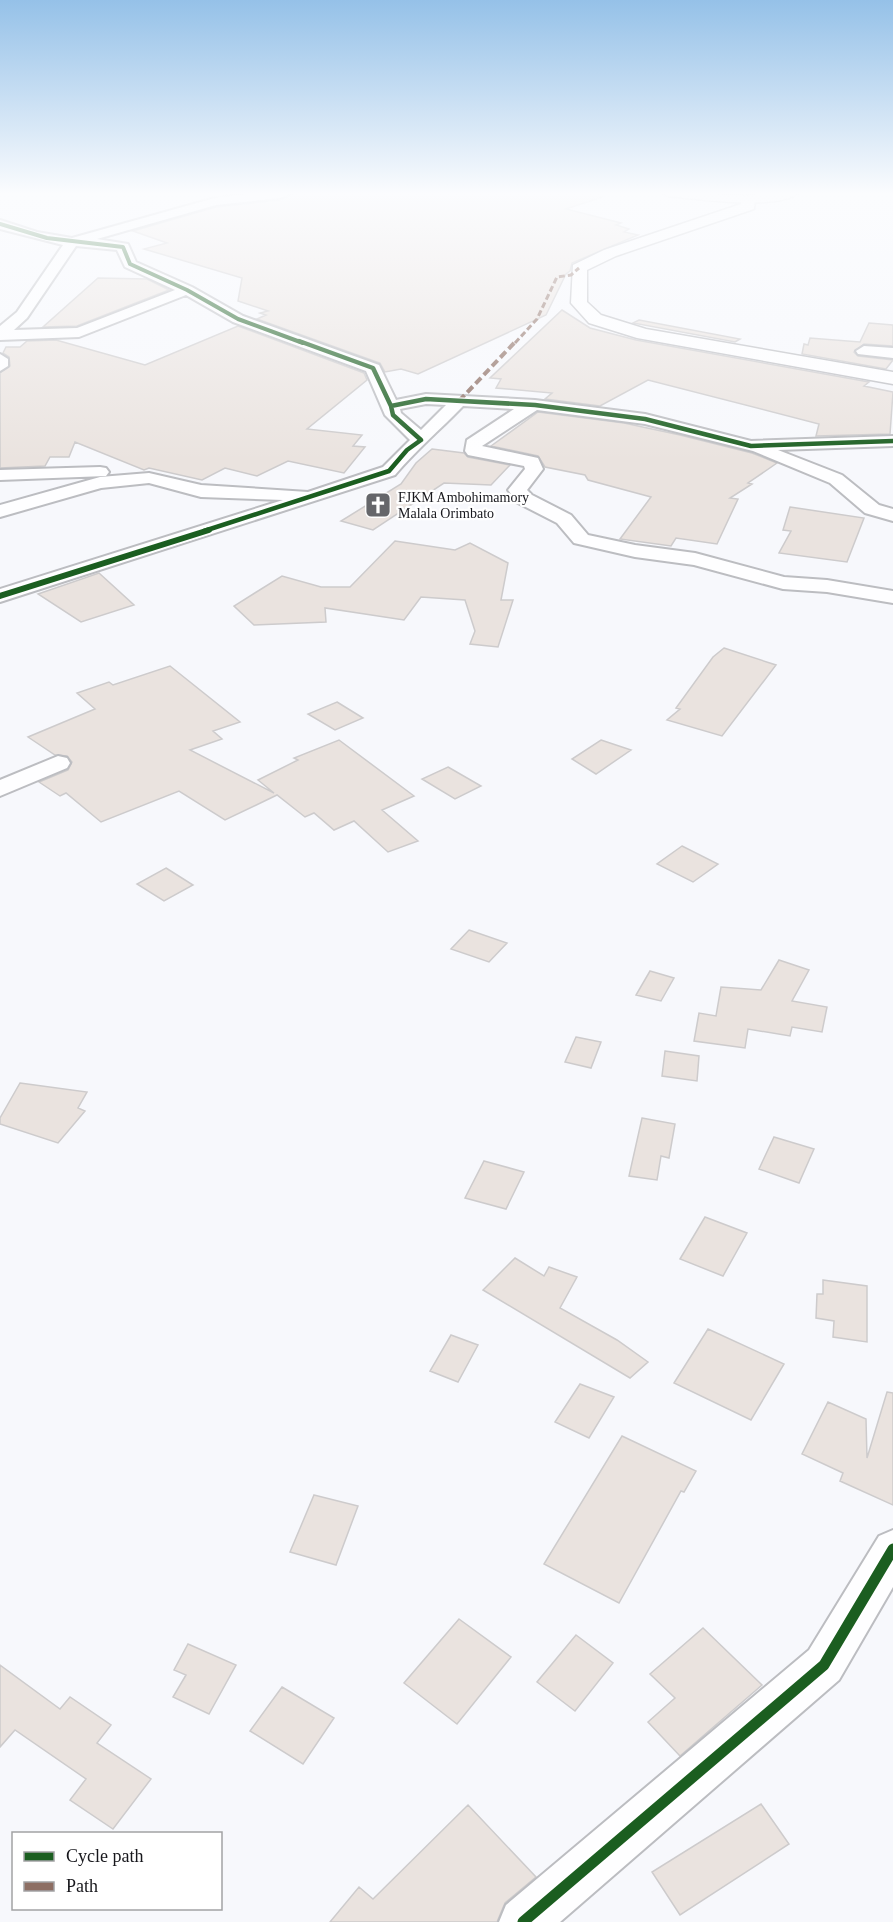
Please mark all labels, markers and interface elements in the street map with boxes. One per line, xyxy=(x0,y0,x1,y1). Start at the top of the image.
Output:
church icon: FJKM Ambohimamory Malala Orimbato xyxy=(363,490,393,520)
place label: FJKM Ambohimamory Malala Orimbato xyxy=(398,490,529,521)
legend xyxy=(12,1832,222,1910)
text: Cycle path xyxy=(66,1846,143,1866)
text: Path xyxy=(66,1876,98,1896)

